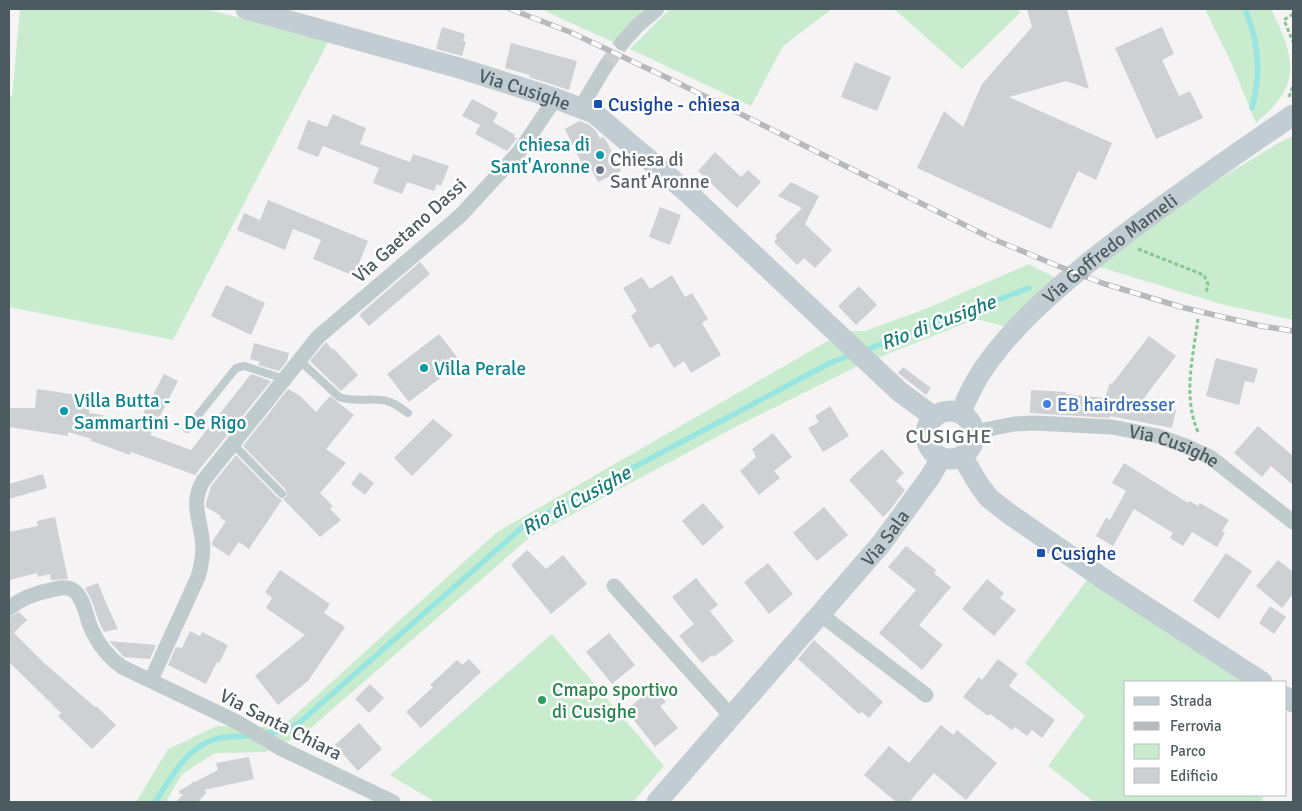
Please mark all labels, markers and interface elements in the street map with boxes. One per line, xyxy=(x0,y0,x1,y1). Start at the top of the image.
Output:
street label: Via Cusighe xyxy=(476,64,574,116)
place label: Cusighe - chiesa xyxy=(608,93,740,117)
marker: Cusighe - chiesa xyxy=(592,98,604,110)
place label: chiesa di Sant'Aronne xyxy=(491,133,590,179)
place label: Chiesa di Sant'Aronne xyxy=(610,148,709,194)
marker: chiesa di Sant'Aronne xyxy=(594,149,606,161)
marker: Chiesa di Sant'Aronne xyxy=(594,164,606,176)
street label: Via Gaetano Dassi xyxy=(348,173,472,288)
street label: Via Goffredo Mameli xyxy=(1038,189,1182,309)
water label: Rio di Cusighe xyxy=(877,289,1000,356)
place label: Villa Perale xyxy=(434,357,526,381)
marker: Villa Perale xyxy=(418,362,430,374)
place label: Villa Butta - Sammartini - De Rigo xyxy=(74,389,247,435)
place label: EB hairdresser xyxy=(1057,393,1175,417)
marker: EB hairdresser xyxy=(1041,398,1053,410)
marker: Villa Butta - Sammartini - De Rigo xyxy=(58,405,70,417)
street label: Via Cusighe xyxy=(1127,420,1224,473)
district label: CUSIGHE xyxy=(905,424,993,449)
water label: Rio di Cusighe xyxy=(517,460,636,541)
street label: Via Sala xyxy=(856,505,915,572)
place label: Cusighe xyxy=(1051,542,1116,566)
marker: Cusighe xyxy=(1035,547,1047,559)
place label: Cmapo sportivo di Cusighe xyxy=(552,678,678,724)
legend xyxy=(1124,681,1287,796)
street label: Via Santa Chiara xyxy=(215,684,346,766)
text: Strada xyxy=(1170,692,1212,710)
marker: Cmapo sportivo di Cusighe xyxy=(536,694,548,706)
text: Ferrovia xyxy=(1170,717,1222,735)
text: Parco xyxy=(1170,742,1206,760)
text: Edificio xyxy=(1170,767,1218,785)

